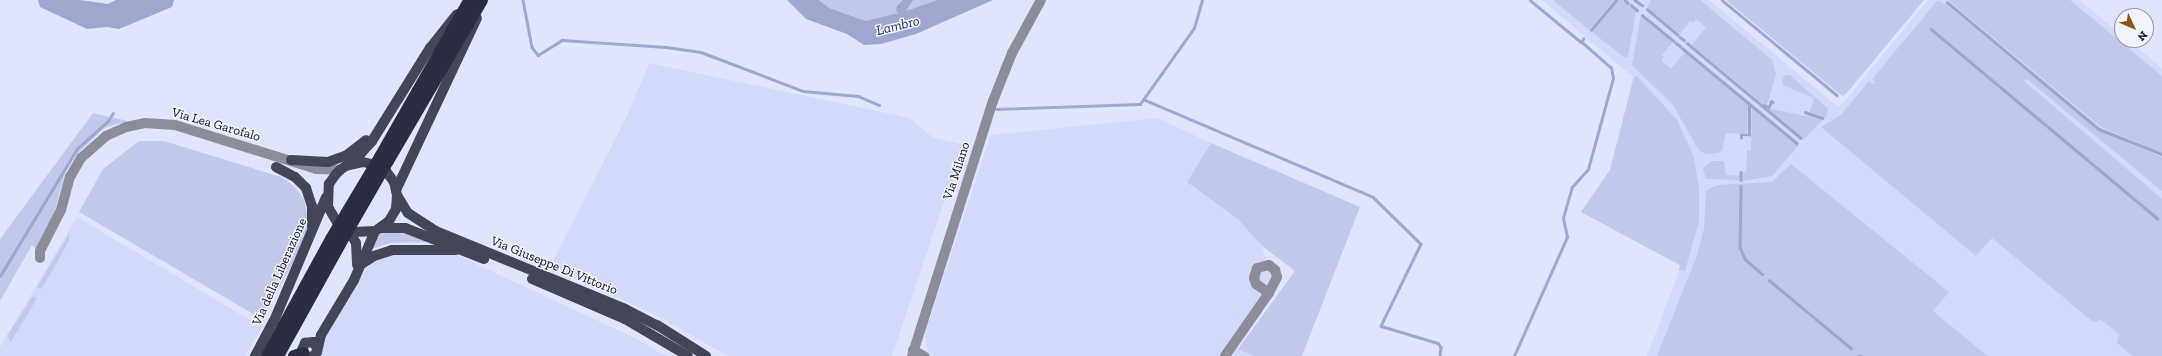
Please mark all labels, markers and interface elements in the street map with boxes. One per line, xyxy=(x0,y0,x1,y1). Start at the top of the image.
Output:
north arrow xyxy=(2114,8,2154,48)
water label: Lambro xyxy=(875,13,921,39)
text: N xyxy=(2135,28,2150,44)
street label: Via Lea Garofalo xyxy=(170,105,262,145)
street label: Via Milano xyxy=(940,140,974,202)
street label: Via della Liberazione xyxy=(249,216,311,328)
street label: Via Giuseppe Di Vittorio xyxy=(488,233,620,299)

